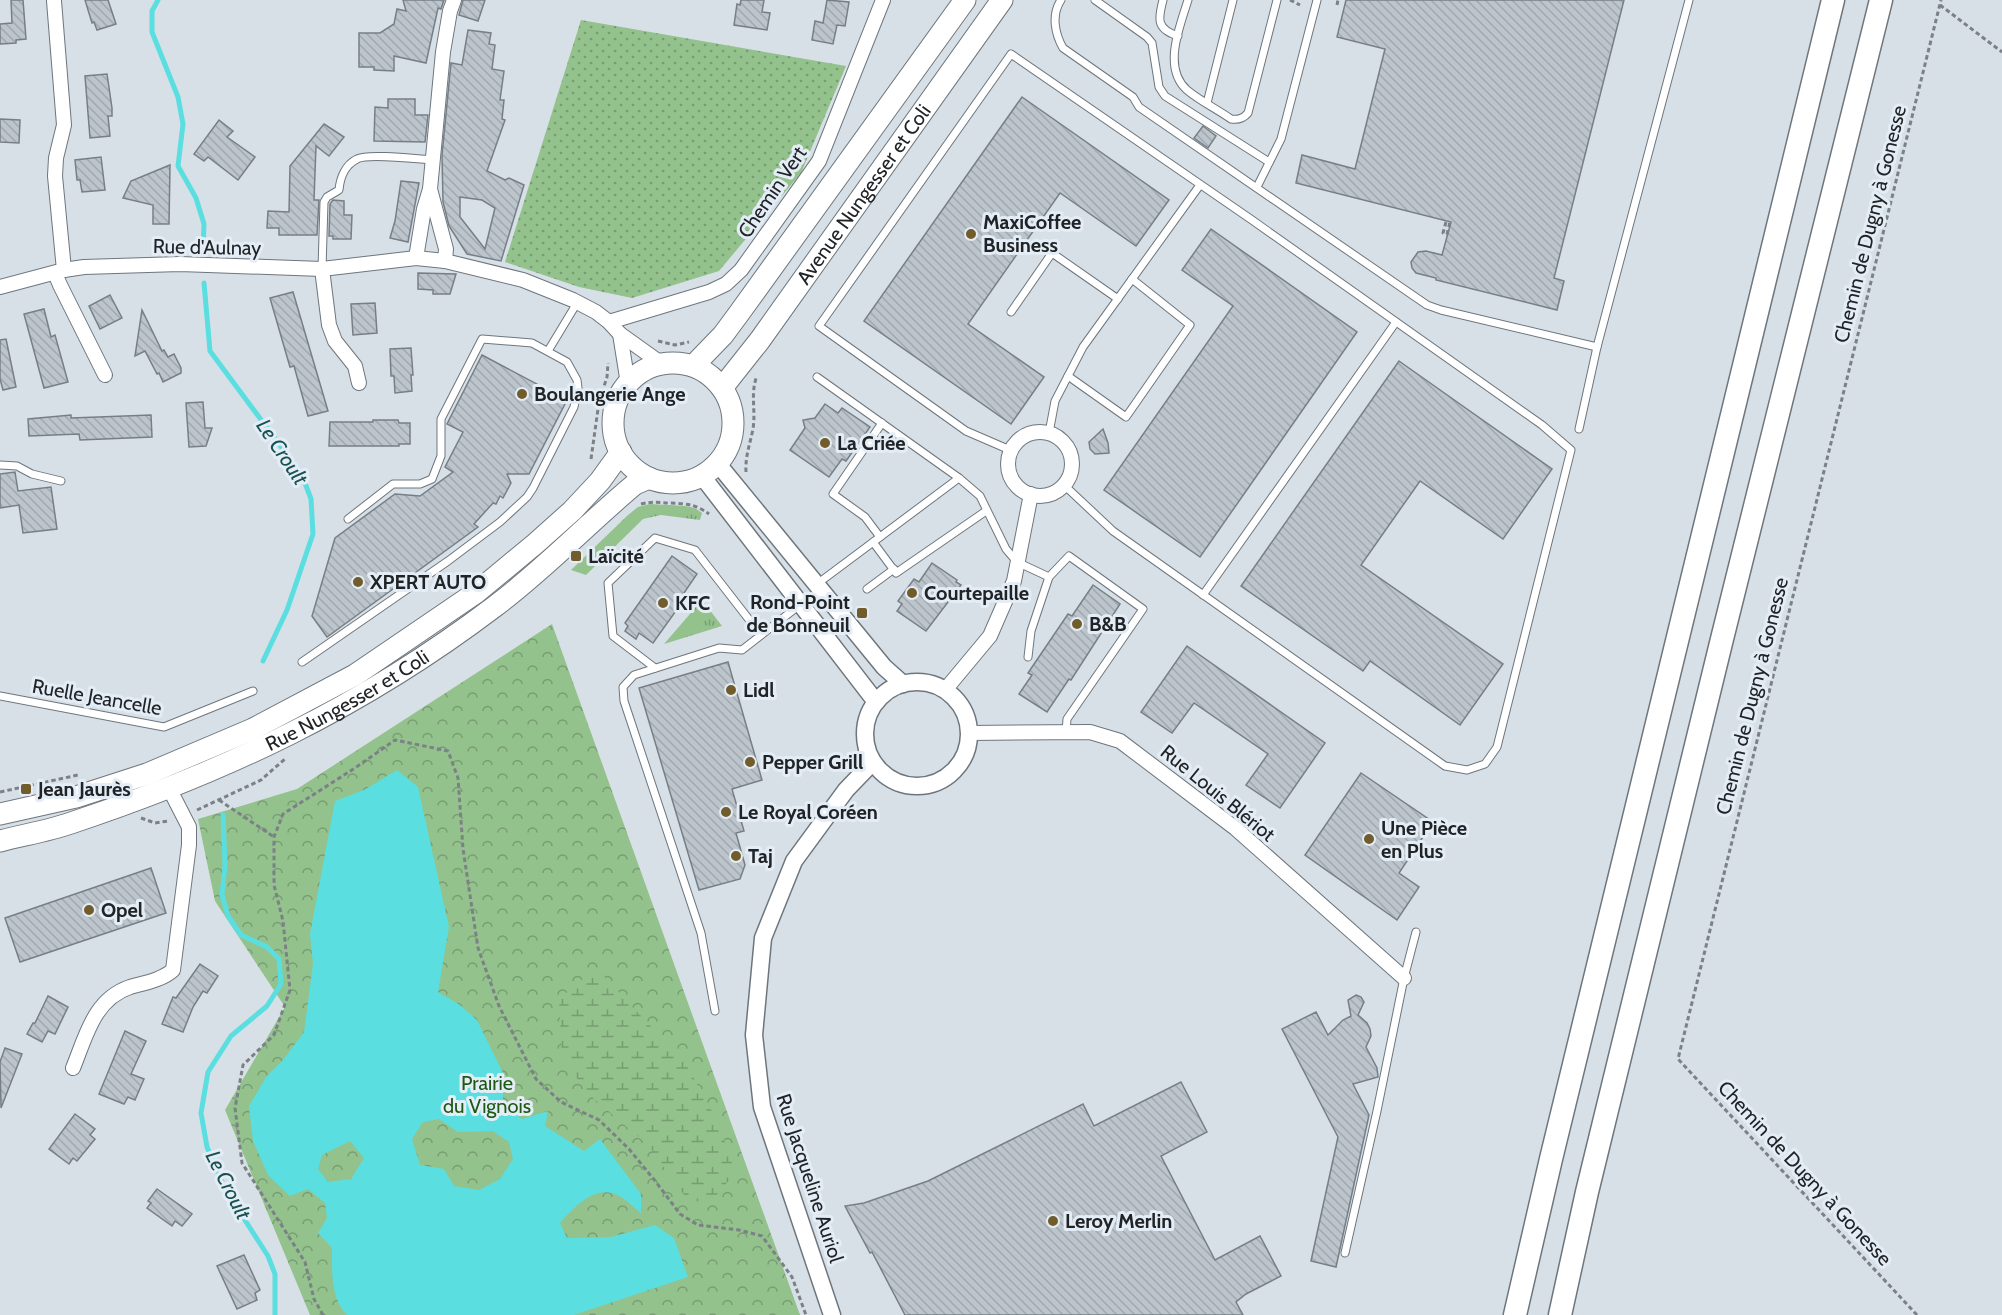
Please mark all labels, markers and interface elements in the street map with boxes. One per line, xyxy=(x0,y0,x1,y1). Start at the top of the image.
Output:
street label: Avenue Nungesser et Coli xyxy=(792,100,936,289)
street label: Chemin de Dugny à Gonesse xyxy=(1829,103,1911,345)
street label: Chemin Vert xyxy=(733,141,811,242)
place label: MaxiCoffee Business xyxy=(983,210,1081,257)
marker: MaxiCoffee Business xyxy=(964,227,978,241)
street label: Rue d'Aulnay xyxy=(153,234,261,260)
place label: Boulangerie Ange xyxy=(534,382,685,406)
marker: Boulangerie Ange xyxy=(515,387,529,401)
water label: Le Croult xyxy=(251,414,314,490)
place label: La Criée xyxy=(837,431,906,455)
marker: La Criée xyxy=(818,436,832,450)
place label: Laïcité xyxy=(588,544,644,568)
marker: Laïcité xyxy=(569,549,583,563)
place label: XPERT AUTO xyxy=(369,570,486,594)
marker: XPERT AUTO xyxy=(351,575,365,589)
street label: Chemin de Dugny à Gonesse xyxy=(1711,575,1793,817)
place label: Courtepaille xyxy=(924,581,1029,605)
marker: Courtepaille xyxy=(905,586,919,600)
place label: Rond-Point de Bonneuil xyxy=(746,590,850,637)
place label: KFC xyxy=(675,591,710,615)
marker: KFC xyxy=(656,596,670,610)
marker: Rond-Point de Bonneuil xyxy=(855,606,869,620)
place label: B&B xyxy=(1089,612,1127,636)
marker: B&B xyxy=(1070,617,1084,631)
street label: Rue Nungesser et Coli xyxy=(261,645,433,756)
street label: Ruelle Jeancelle xyxy=(30,674,164,720)
place label: Lidl xyxy=(743,678,774,702)
marker: Lidl xyxy=(724,683,738,697)
street label: Rue Louis Blériot xyxy=(1156,740,1280,847)
place label: Pepper Grill xyxy=(762,750,863,774)
marker: Pepper Grill xyxy=(743,755,757,769)
place label: Jean Jaurès xyxy=(37,777,131,801)
marker: Jean Jaurès xyxy=(19,782,33,796)
place label: Le Royal Coréen xyxy=(738,800,878,824)
marker: Le Royal Coréen xyxy=(719,805,733,819)
place label: Une Pièce en Plus xyxy=(1381,816,1467,863)
marker: Une Pièce en Plus xyxy=(1362,832,1376,846)
place label: Taj xyxy=(748,844,773,868)
marker: Taj xyxy=(729,849,743,863)
place label: Opel xyxy=(101,898,143,922)
marker: Opel xyxy=(82,903,96,917)
park label: Prairie du Vignois xyxy=(443,1071,531,1118)
street label: Chemin de Dugny à Gonesse xyxy=(1713,1076,1897,1270)
street label: Rue Jacqueline Auriol xyxy=(771,1091,849,1266)
water label: Le Croult xyxy=(201,1146,257,1224)
place label: Leroy Merlin xyxy=(1065,1209,1172,1233)
marker: Leroy Merlin xyxy=(1046,1214,1060,1228)

